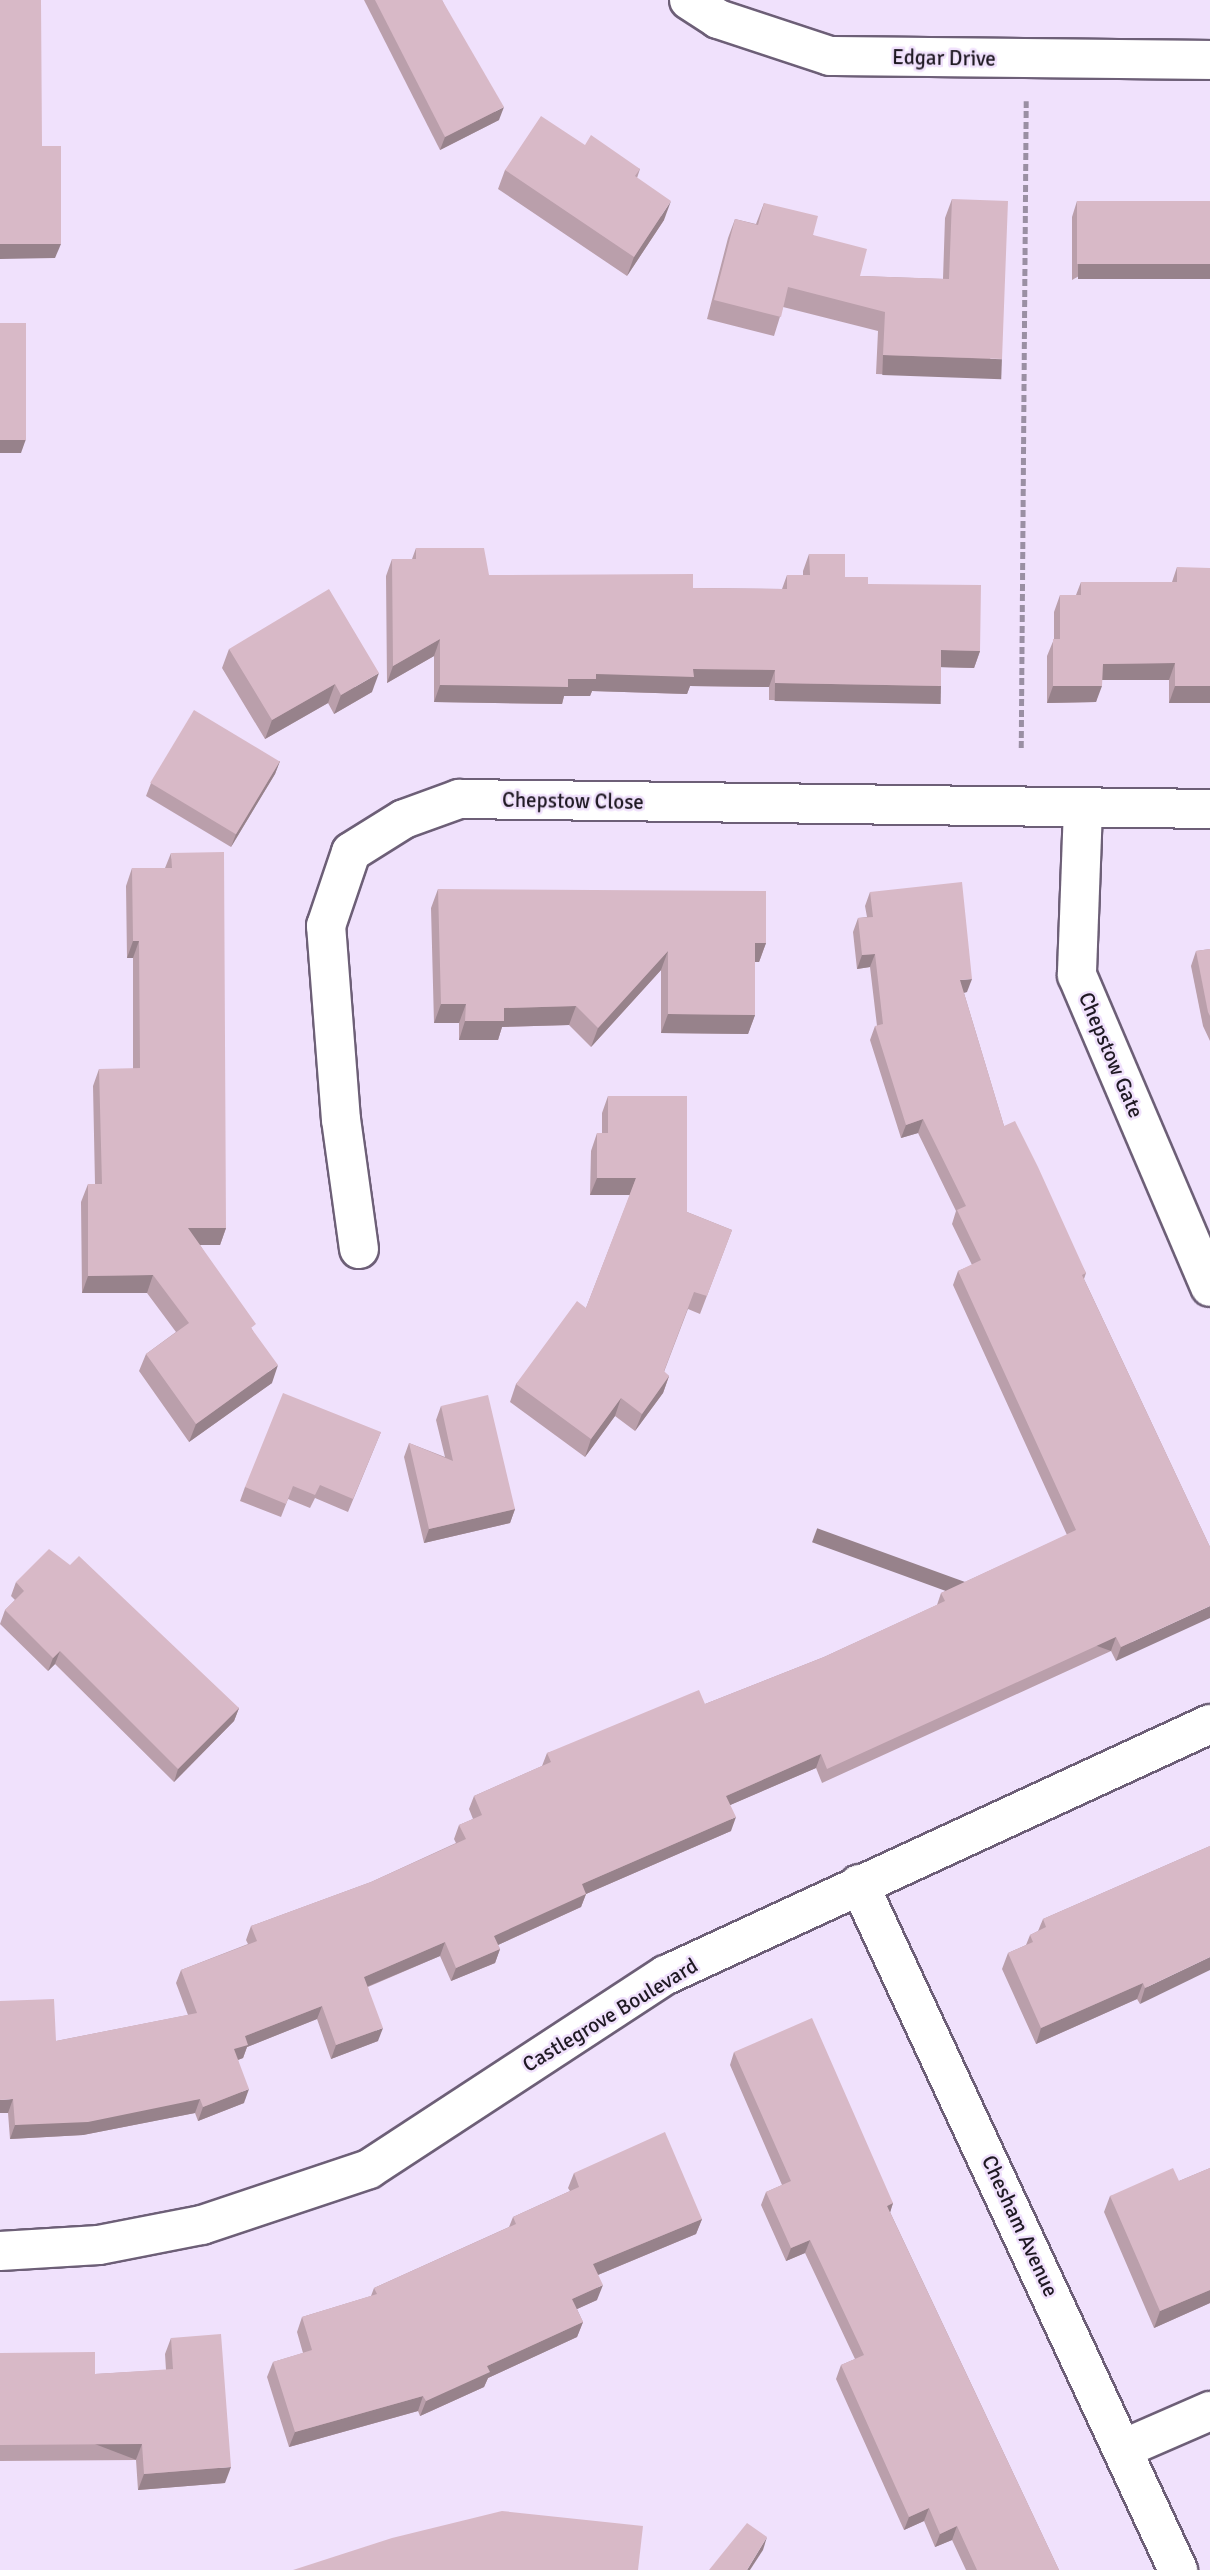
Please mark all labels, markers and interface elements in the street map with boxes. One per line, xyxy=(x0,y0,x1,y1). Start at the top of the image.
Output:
street label: Edgar Drive xyxy=(892,44,996,72)
street label: Chepstow Close xyxy=(502,787,644,815)
street label: Chepstow Gate xyxy=(1073,988,1149,1122)
street label: Castlegrove Boulevard xyxy=(518,1953,702,2077)
street label: Chesham Avenue xyxy=(976,2151,1064,2301)

